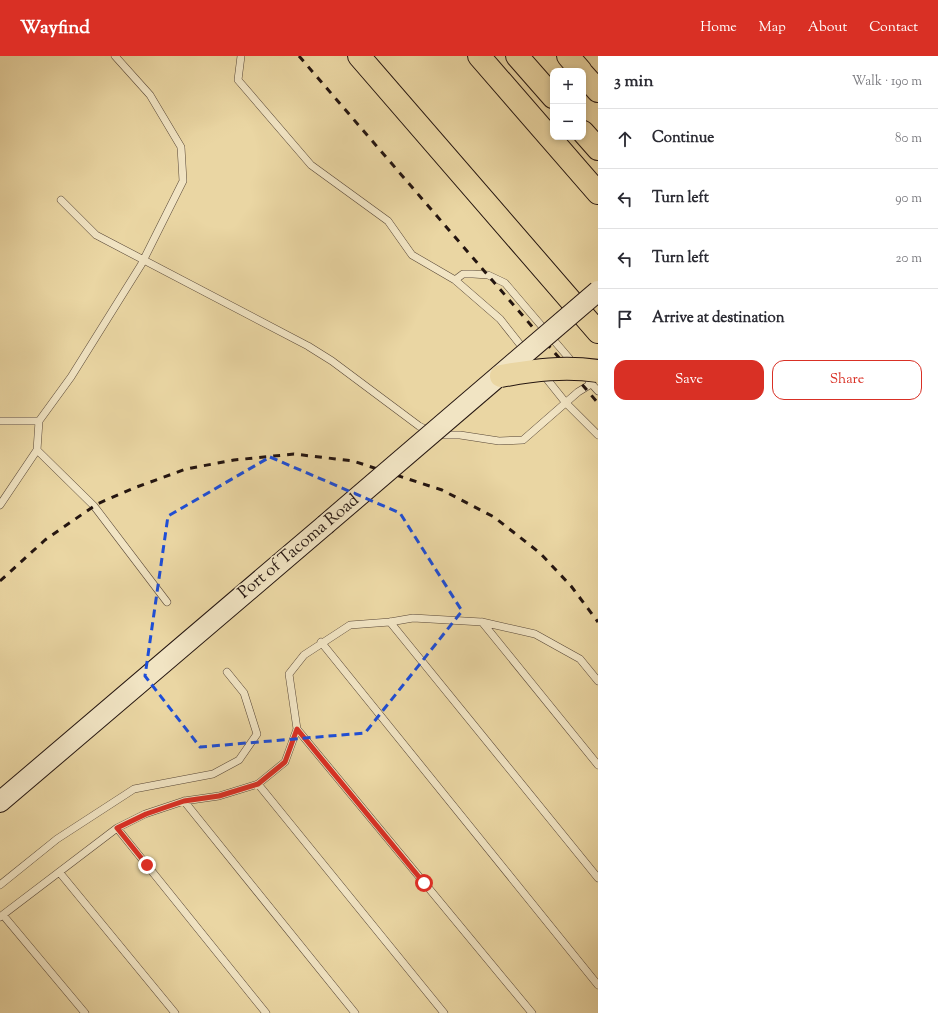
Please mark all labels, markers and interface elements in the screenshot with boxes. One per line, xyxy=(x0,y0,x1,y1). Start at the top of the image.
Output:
text: Wayfind xyxy=(20,15,90,42)
text: Home xyxy=(700,18,737,38)
text: Map xyxy=(759,18,786,38)
text: About xyxy=(808,18,847,38)
text: Contact xyxy=(869,18,918,38)
map controls xyxy=(550,68,586,140)
button: + xyxy=(550,68,586,104)
text: 3 min xyxy=(614,70,653,94)
text: Walk · 190 m xyxy=(852,73,922,91)
button: − xyxy=(550,104,586,140)
icon: ahead xyxy=(614,128,636,150)
text: Continue xyxy=(652,128,714,149)
text: 80 m xyxy=(895,130,922,148)
icon: left xyxy=(614,188,636,210)
text: Turn left xyxy=(652,188,709,209)
text: 90 m xyxy=(895,190,922,208)
icon: left xyxy=(614,248,636,270)
text: Turn left xyxy=(652,248,709,269)
text: 20 m xyxy=(896,250,922,268)
icon: arrive xyxy=(614,308,636,330)
text: Arrive at destination xyxy=(652,308,785,329)
button: Save xyxy=(614,360,764,400)
button: Share xyxy=(772,360,922,400)
street label: Port of Tacoma Road xyxy=(233,489,365,605)
route end xyxy=(138,856,156,874)
route start xyxy=(415,874,433,892)

